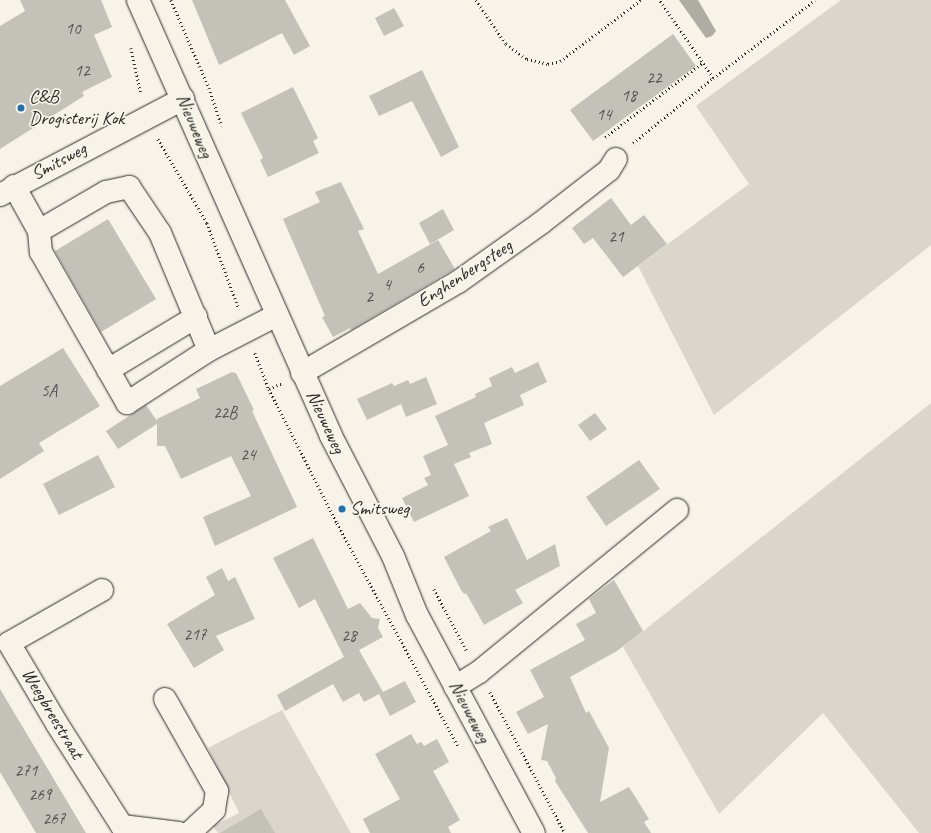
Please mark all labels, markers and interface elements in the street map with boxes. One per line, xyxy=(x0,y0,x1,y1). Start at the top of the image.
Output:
house number: 10 xyxy=(65,19,81,39)
house number: 12 xyxy=(74,61,90,81)
house number: 22 xyxy=(646,68,662,88)
place label: C&B Drogisterij Kok xyxy=(29,86,124,130)
house number: 18 xyxy=(621,86,637,106)
street label: Nieuweweg xyxy=(170,91,218,161)
marker: C&B Drogisterij Kok xyxy=(16,103,26,113)
house number: 14 xyxy=(596,105,612,125)
street label: Smitsweg xyxy=(28,138,90,186)
house number: 21 xyxy=(608,227,624,247)
street label: Enghenbergsteeg xyxy=(413,235,517,313)
house number: 6 xyxy=(416,258,424,278)
house number: 4 xyxy=(383,275,391,295)
house number: 2 xyxy=(365,287,373,307)
house number: 5A xyxy=(41,381,57,401)
street label: Nieuweweg xyxy=(300,387,350,457)
house number: 22B xyxy=(213,403,237,423)
house number: 24 xyxy=(240,445,256,465)
place label: Smitsweg xyxy=(350,498,409,520)
marker: Smitsweg xyxy=(337,504,347,514)
house number: 217 xyxy=(184,625,206,645)
house number: 28 xyxy=(341,626,357,646)
street label: Weegbreestraat xyxy=(16,665,88,763)
street label: Nieuweweg xyxy=(443,677,495,747)
house number: 271 xyxy=(15,761,37,781)
house number: 269 xyxy=(29,785,51,805)
house number: 267 xyxy=(43,809,65,829)

